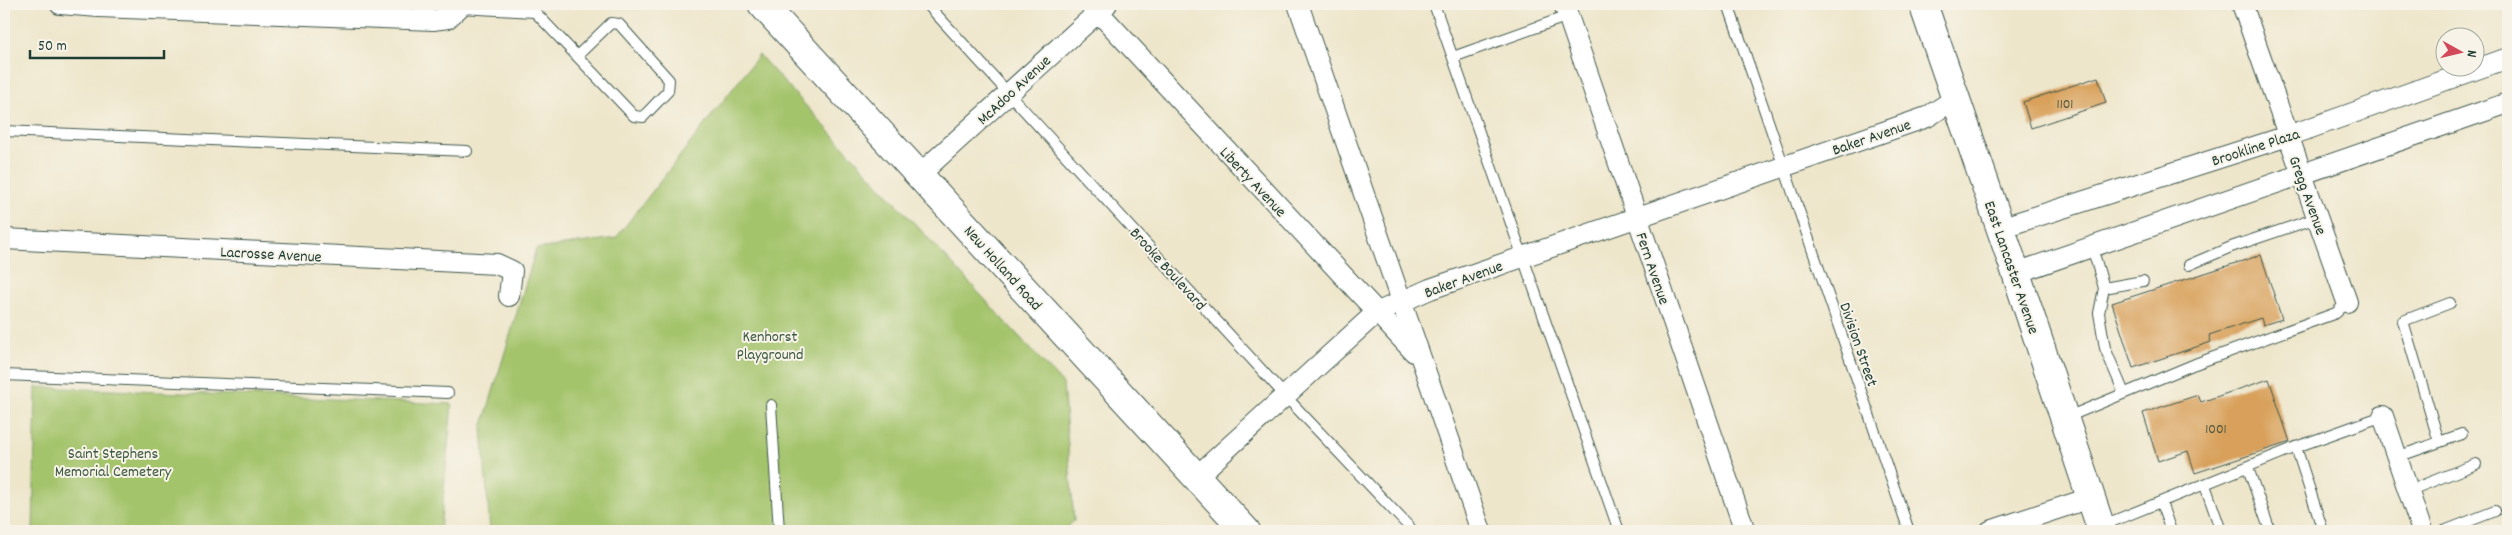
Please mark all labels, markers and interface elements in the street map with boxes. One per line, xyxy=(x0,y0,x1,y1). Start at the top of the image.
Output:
scale bar xyxy=(30,28,164,60)
north arrow xyxy=(2434,28,2484,78)
text: 50 m xyxy=(38,36,67,58)
text: N xyxy=(2460,49,2481,58)
street label: McAdoo Avenue xyxy=(973,50,1057,131)
house number: 1101 xyxy=(2057,95,2073,115)
street label: Baker Avenue xyxy=(1829,114,1914,163)
street label: Brookline Plaza xyxy=(2209,123,2303,173)
street label: Liberty Avenue xyxy=(1213,142,1291,223)
street label: Gregg Avenue xyxy=(2282,153,2332,239)
street label: East Lancaster Avenue xyxy=(1977,198,2044,338)
street label: New Holland Road xyxy=(958,221,1047,316)
street label: Brooke Boulevard xyxy=(1123,223,1211,316)
street label: Fern Avenue xyxy=(1629,230,1675,308)
street label: Lacrosse Avenue xyxy=(220,241,322,270)
street label: Baker Avenue xyxy=(1421,256,1506,305)
street label: Division Street xyxy=(1833,300,1883,390)
park label: Kenhorst Playground xyxy=(737,326,803,367)
house number: 1001 xyxy=(2205,420,2227,440)
park label: Saint Stephens Memorial Cemetery xyxy=(55,443,172,484)

